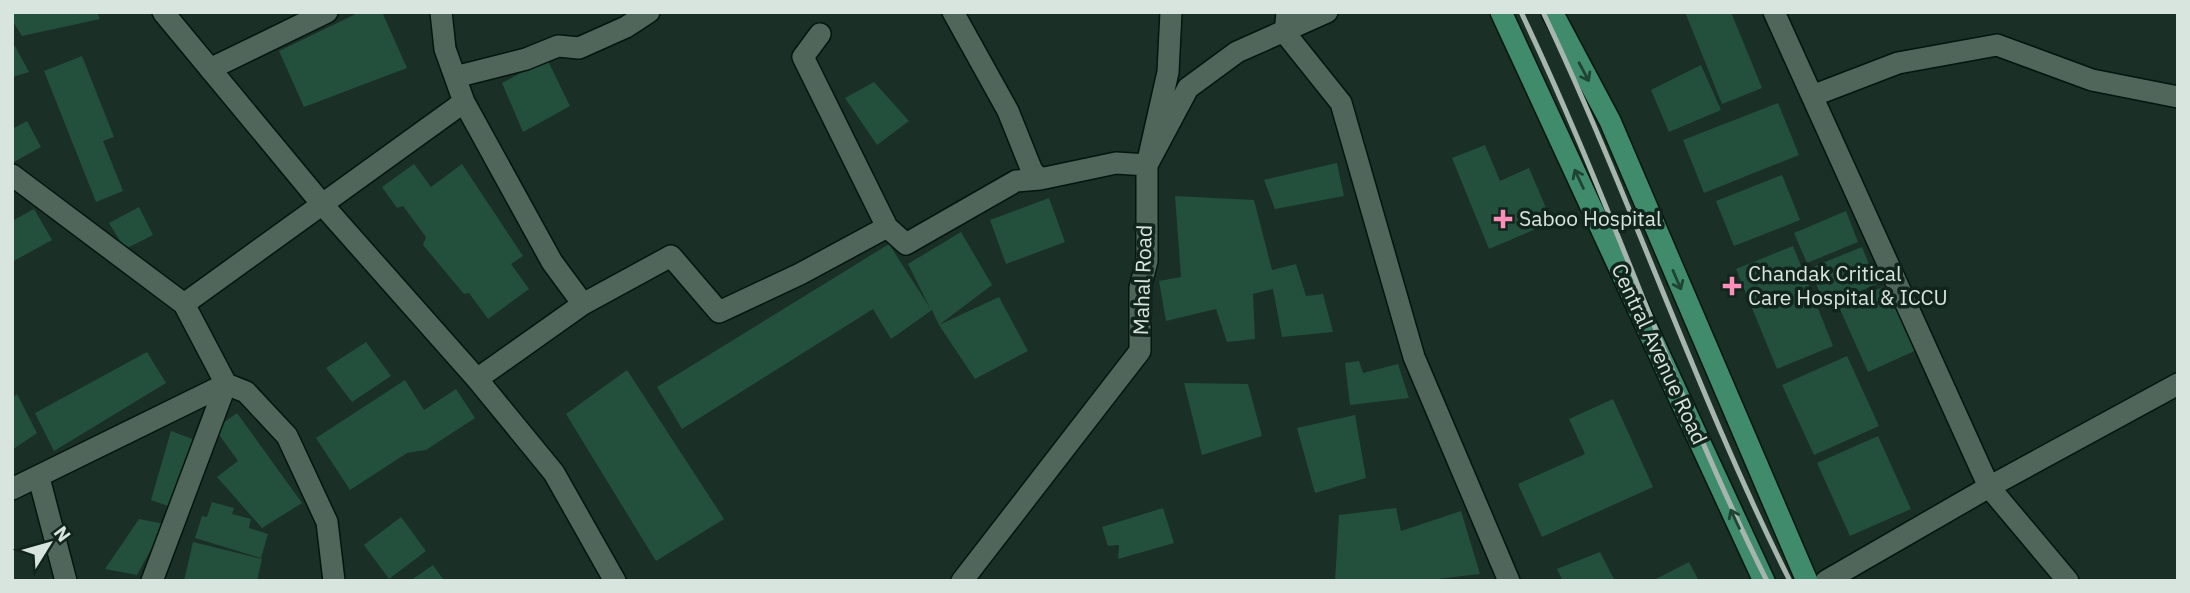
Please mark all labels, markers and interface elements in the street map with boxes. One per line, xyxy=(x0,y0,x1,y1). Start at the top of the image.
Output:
one-way arrow xyxy=(1577,62,1591,82)
one-way arrow xyxy=(1572,168,1585,190)
place label: Saboo Hospital xyxy=(1519,204,1662,232)
marker: Saboo Hospital xyxy=(1493,209,1513,229)
street label: Mahal Road xyxy=(1126,224,1158,336)
street label: Central Avenue Road xyxy=(1606,259,1714,449)
place label: Chandak Critical Care Hospital & ICCU xyxy=(1748,259,1948,311)
one-way arrow xyxy=(1671,269,1684,290)
marker: Chandak Critical Care Hospital & ICCU xyxy=(1722,276,1742,296)
north arrow xyxy=(14,509,84,579)
one-way arrow xyxy=(1728,509,1742,530)
text: N xyxy=(49,521,76,546)

